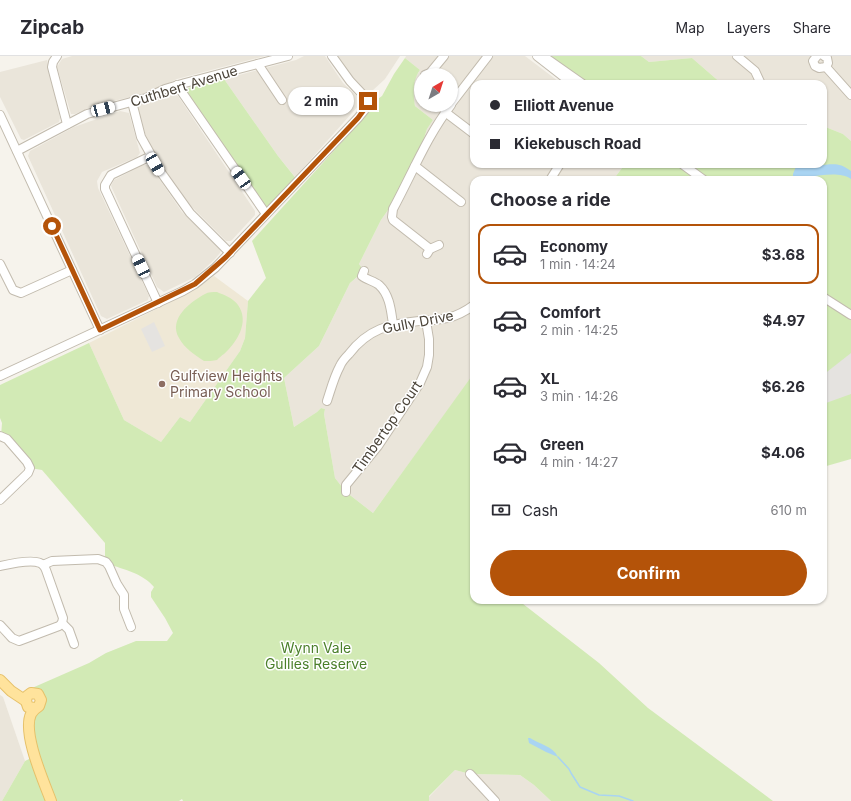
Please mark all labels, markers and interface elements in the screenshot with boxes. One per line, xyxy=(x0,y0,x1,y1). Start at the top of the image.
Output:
text: Zipcab xyxy=(20,16,84,39)
text: Map xyxy=(676,19,705,36)
text: Layers xyxy=(727,19,771,36)
text: Share xyxy=(793,19,831,36)
street label: Cuthbert Avenue xyxy=(128,61,240,110)
north arrow xyxy=(414,68,458,112)
map controls xyxy=(414,68,458,112)
callout: 2 min xyxy=(288,87,354,115)
route end xyxy=(359,92,377,110)
text: 2 min xyxy=(304,93,338,109)
text: Elliott Avenue xyxy=(514,96,614,115)
car xyxy=(90,100,116,118)
text: Kiekebusch Road xyxy=(514,134,641,153)
car xyxy=(144,151,166,177)
car xyxy=(229,165,253,191)
text: Choose a ride xyxy=(490,189,611,210)
route start xyxy=(43,217,61,235)
icon: car xyxy=(492,236,528,272)
text: Economy xyxy=(540,237,608,256)
text: $3.68 xyxy=(762,245,805,264)
car xyxy=(130,253,152,279)
text: 1 min · 14:24 xyxy=(540,256,616,272)
icon: car xyxy=(492,302,528,338)
text: Comfort xyxy=(540,303,601,322)
street label: Gully Drive xyxy=(381,306,455,337)
text: $4.97 xyxy=(763,311,805,330)
text: 2 min · 14:25 xyxy=(540,322,618,338)
place label: Gulfview Heights Primary School xyxy=(170,367,283,400)
icon: car xyxy=(492,368,528,404)
text: XL xyxy=(540,369,560,388)
street label: Timbertop Court xyxy=(348,377,425,476)
text: $6.26 xyxy=(762,377,805,396)
marker: Gulfview Heights Primary School xyxy=(157,379,167,389)
text: 3 min · 14:26 xyxy=(540,388,618,404)
icon: car xyxy=(492,434,528,470)
text: Green xyxy=(540,435,584,454)
text: $4.06 xyxy=(761,443,805,462)
text: 4 min · 14:27 xyxy=(540,454,618,470)
icon: cash xyxy=(490,499,512,521)
text: Cash xyxy=(522,501,558,520)
text: 610 m xyxy=(770,502,807,518)
button: Confirm xyxy=(490,550,807,596)
park label: Wynn Vale Gullies Reserve xyxy=(265,639,367,672)

